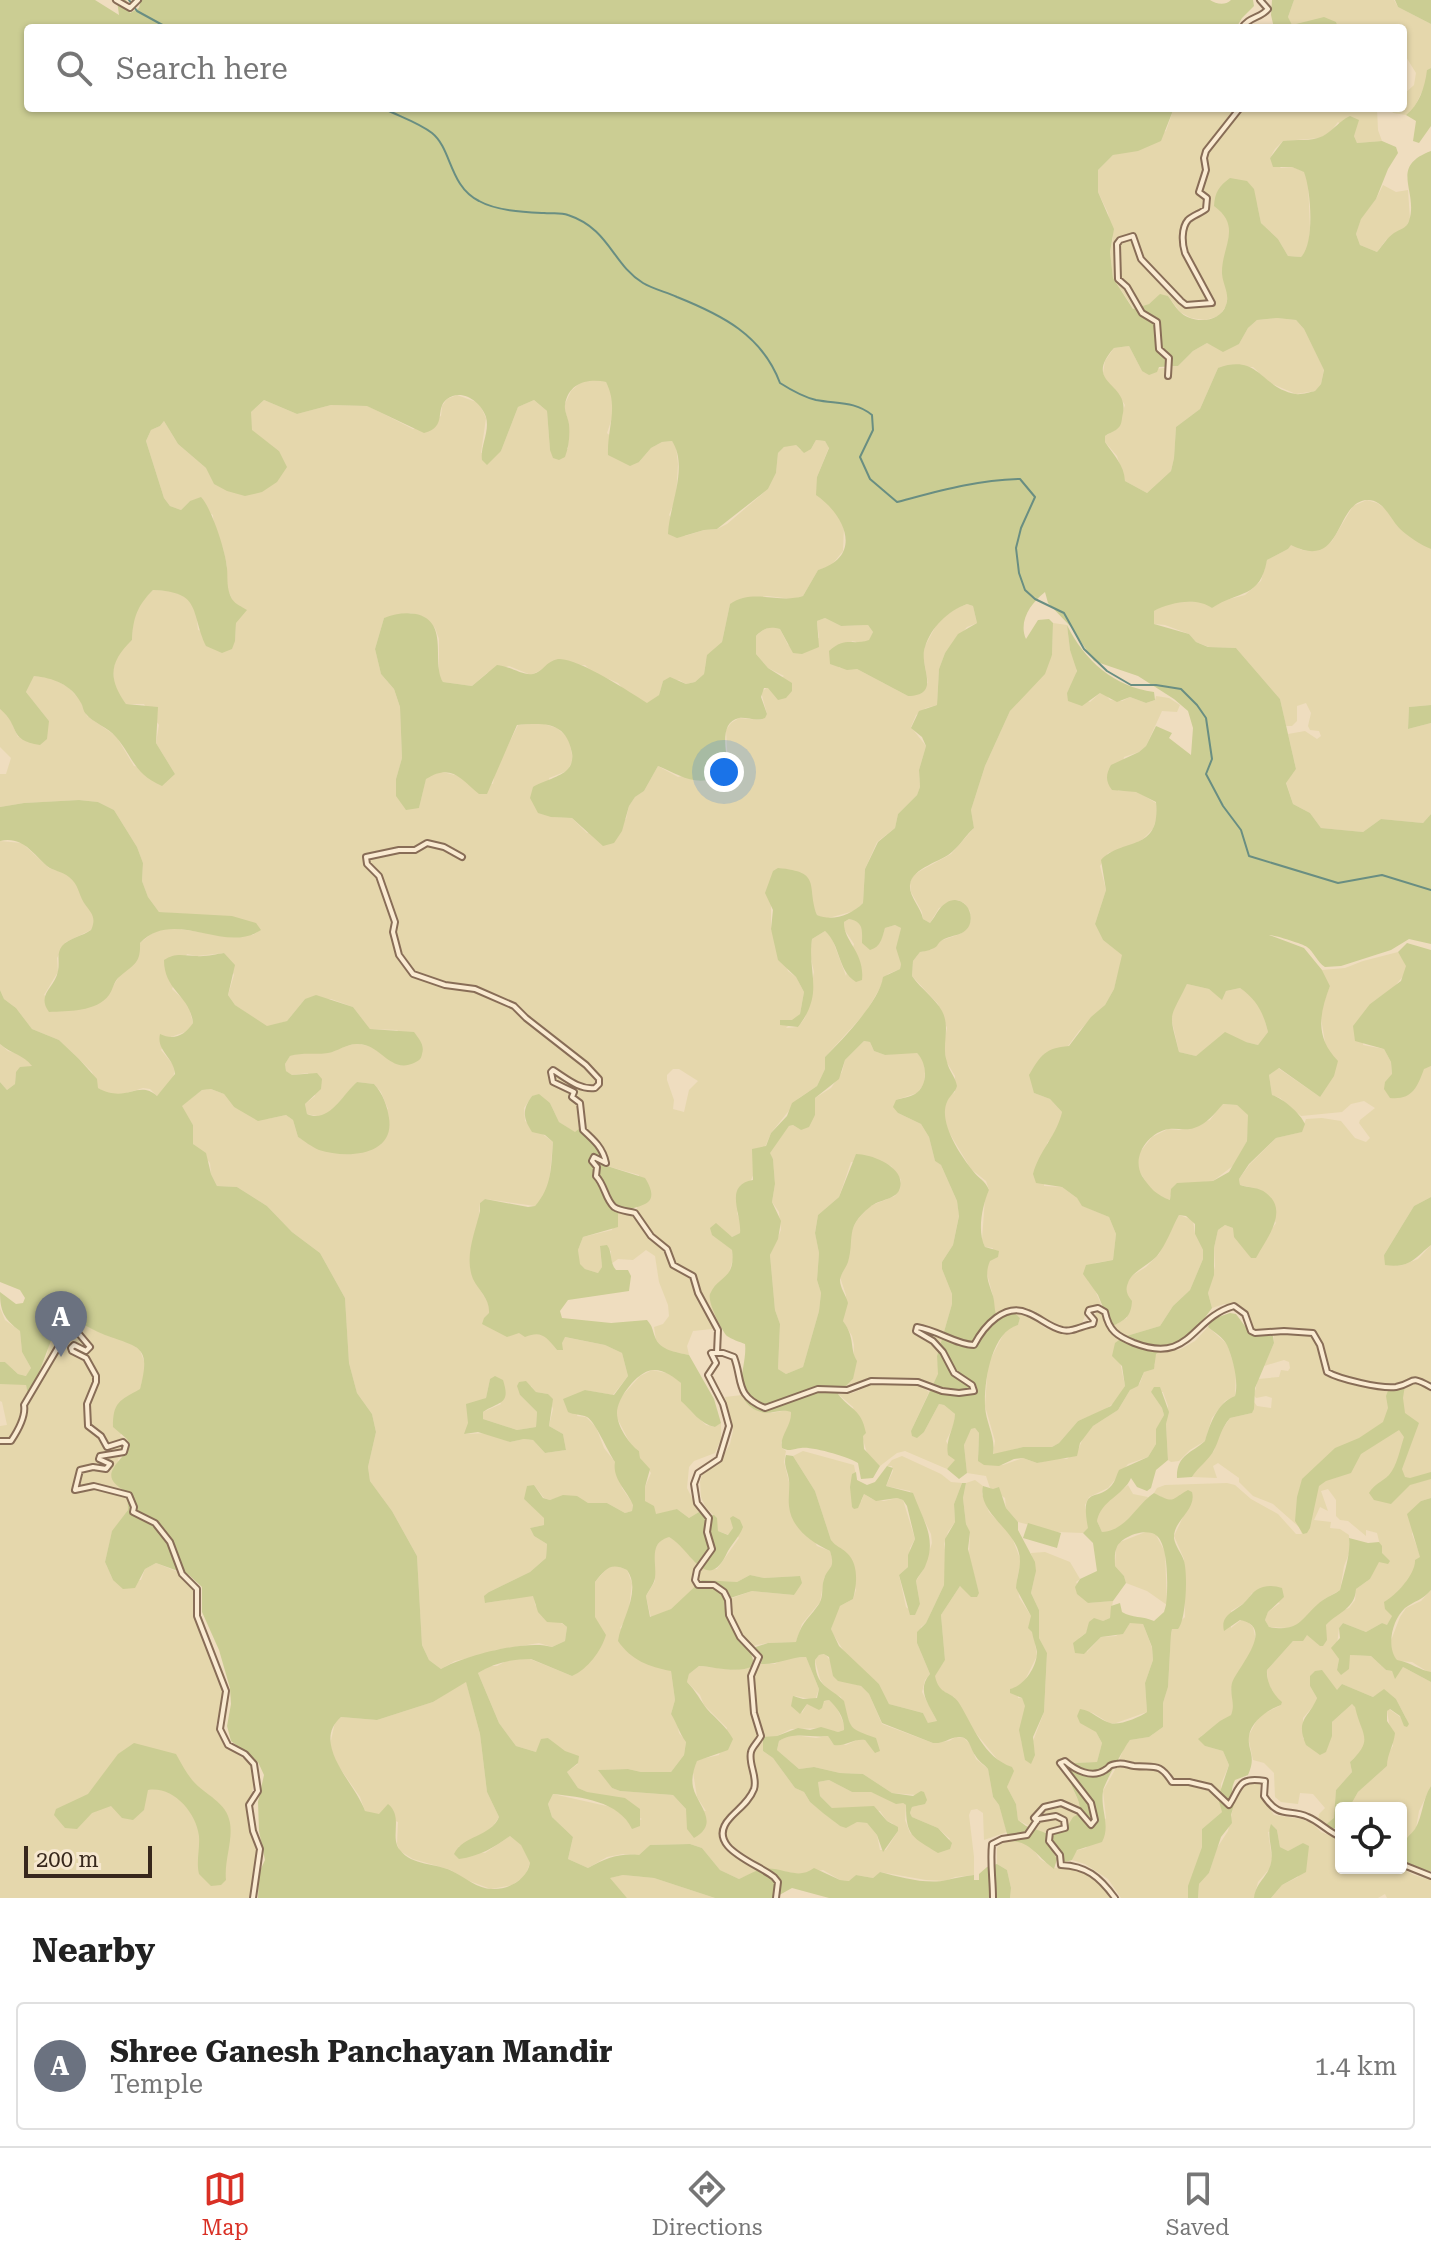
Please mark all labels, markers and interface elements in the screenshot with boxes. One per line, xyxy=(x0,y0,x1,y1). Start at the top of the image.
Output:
search box xyxy=(24,24,1407,112)
icon: search xyxy=(52,46,96,90)
text: Search here xyxy=(116,51,288,86)
your location xyxy=(704,752,744,792)
pin: A xyxy=(35,1291,87,1357)
map controls xyxy=(1335,1802,1407,1874)
button: locate xyxy=(1335,1802,1407,1874)
scale bar xyxy=(24,1842,152,1878)
text: 200 m xyxy=(36,1847,99,1872)
text: Nearby xyxy=(32,1930,155,1970)
text: Shree Ganesh Panchayan Mandir xyxy=(110,2034,613,2069)
text: A xyxy=(51,2051,69,2081)
text: 1.4 km xyxy=(1314,2051,1397,2081)
text: Temple xyxy=(110,2069,203,2099)
tab: Map xyxy=(202,2167,249,2240)
tab: Directions xyxy=(652,2167,762,2240)
tab: Saved xyxy=(1166,2167,1229,2240)

